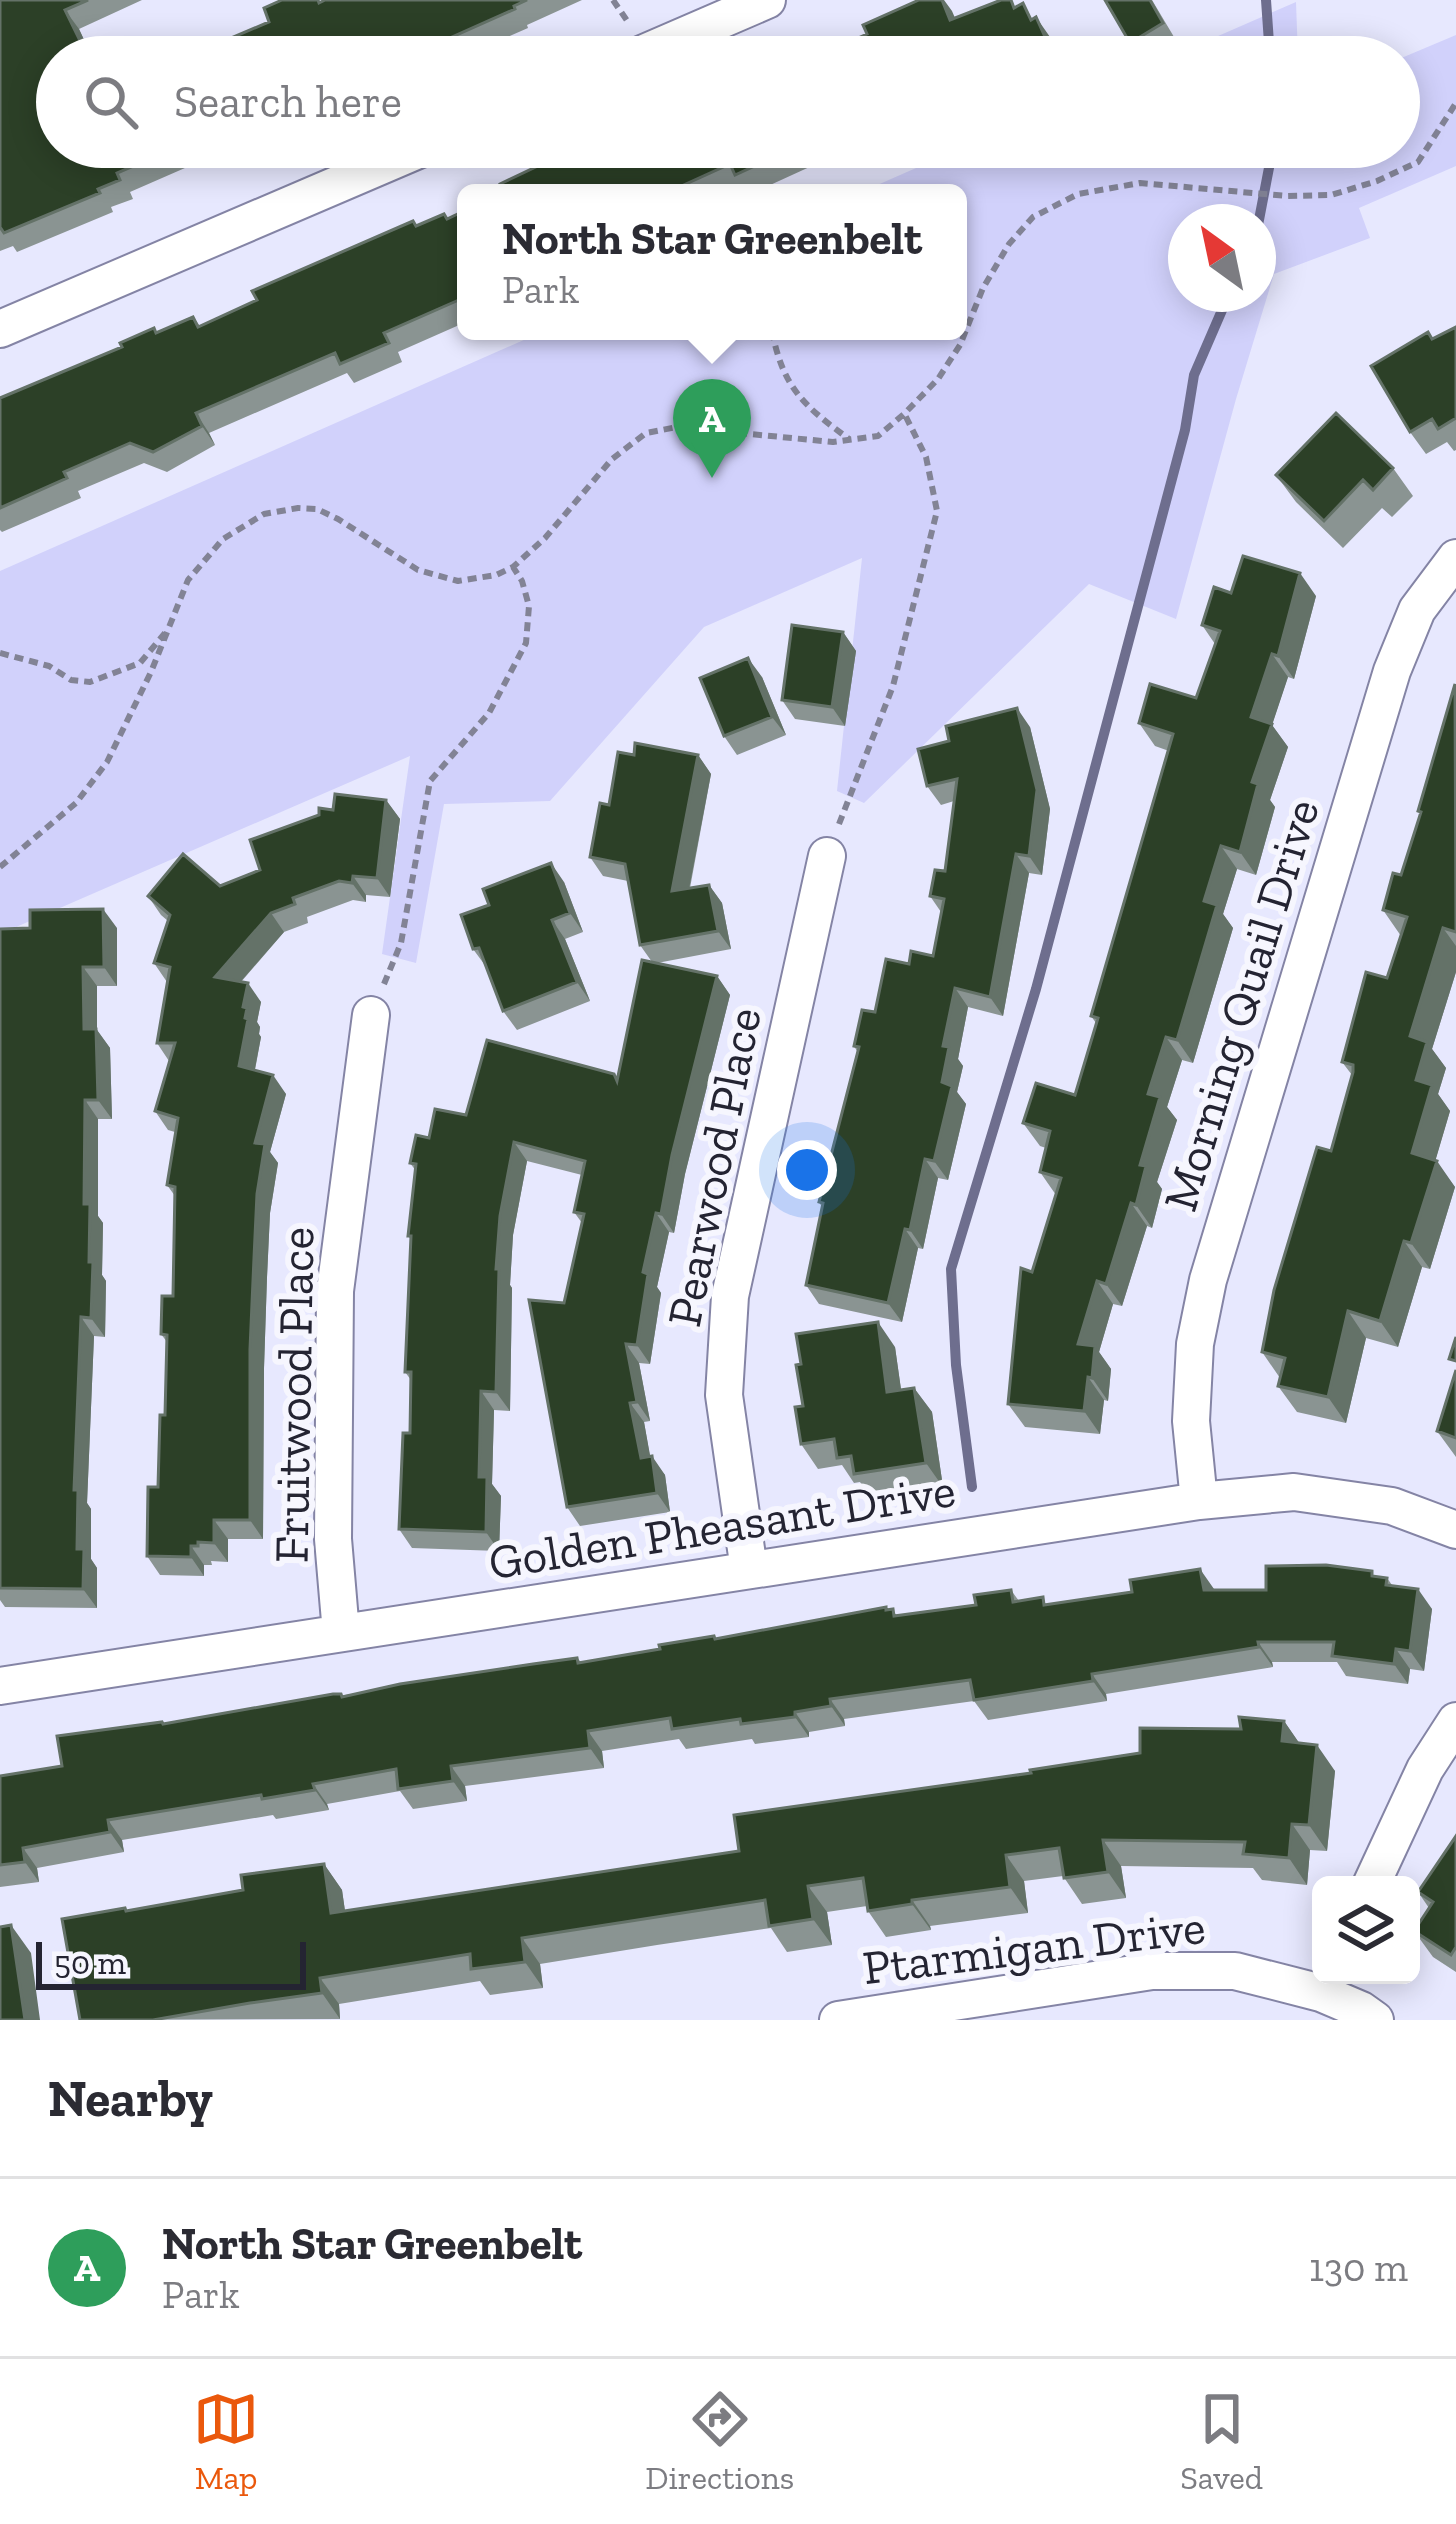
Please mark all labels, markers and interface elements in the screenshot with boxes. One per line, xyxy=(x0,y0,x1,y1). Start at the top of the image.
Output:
search box xyxy=(36,36,1420,168)
icon: search xyxy=(78,69,144,135)
text: Search here xyxy=(174,75,402,129)
popup xyxy=(457,184,967,340)
north arrow xyxy=(1168,204,1276,312)
text: North Star Greenbelt xyxy=(502,212,922,266)
text: Park xyxy=(502,266,579,313)
pin: A xyxy=(673,379,751,478)
street label: Morning Quail Drive xyxy=(1151,792,1331,1218)
street label: Pearwood Place xyxy=(655,1003,773,1331)
your location xyxy=(777,1140,837,1200)
street label: Fruitwood Place xyxy=(263,1226,325,1564)
street label: Golden Pheasant Drive xyxy=(485,1461,959,1591)
map controls xyxy=(1312,1876,1420,1984)
button: layers xyxy=(1312,1876,1420,1984)
street label: Ptarmigan Drive xyxy=(860,1898,1208,1996)
scale bar xyxy=(36,1936,306,1989)
text: 50 m xyxy=(54,1943,126,1982)
text: Nearby xyxy=(48,2068,213,2129)
text: North Star Greenbelt xyxy=(162,2217,582,2271)
text: A xyxy=(74,2244,100,2291)
text: 130 m xyxy=(1309,2244,1408,2291)
text: Park xyxy=(162,2271,239,2318)
tab: Map xyxy=(193,2386,259,2497)
tab: Directions xyxy=(645,2386,794,2497)
tab: Saved xyxy=(1180,2386,1263,2497)

